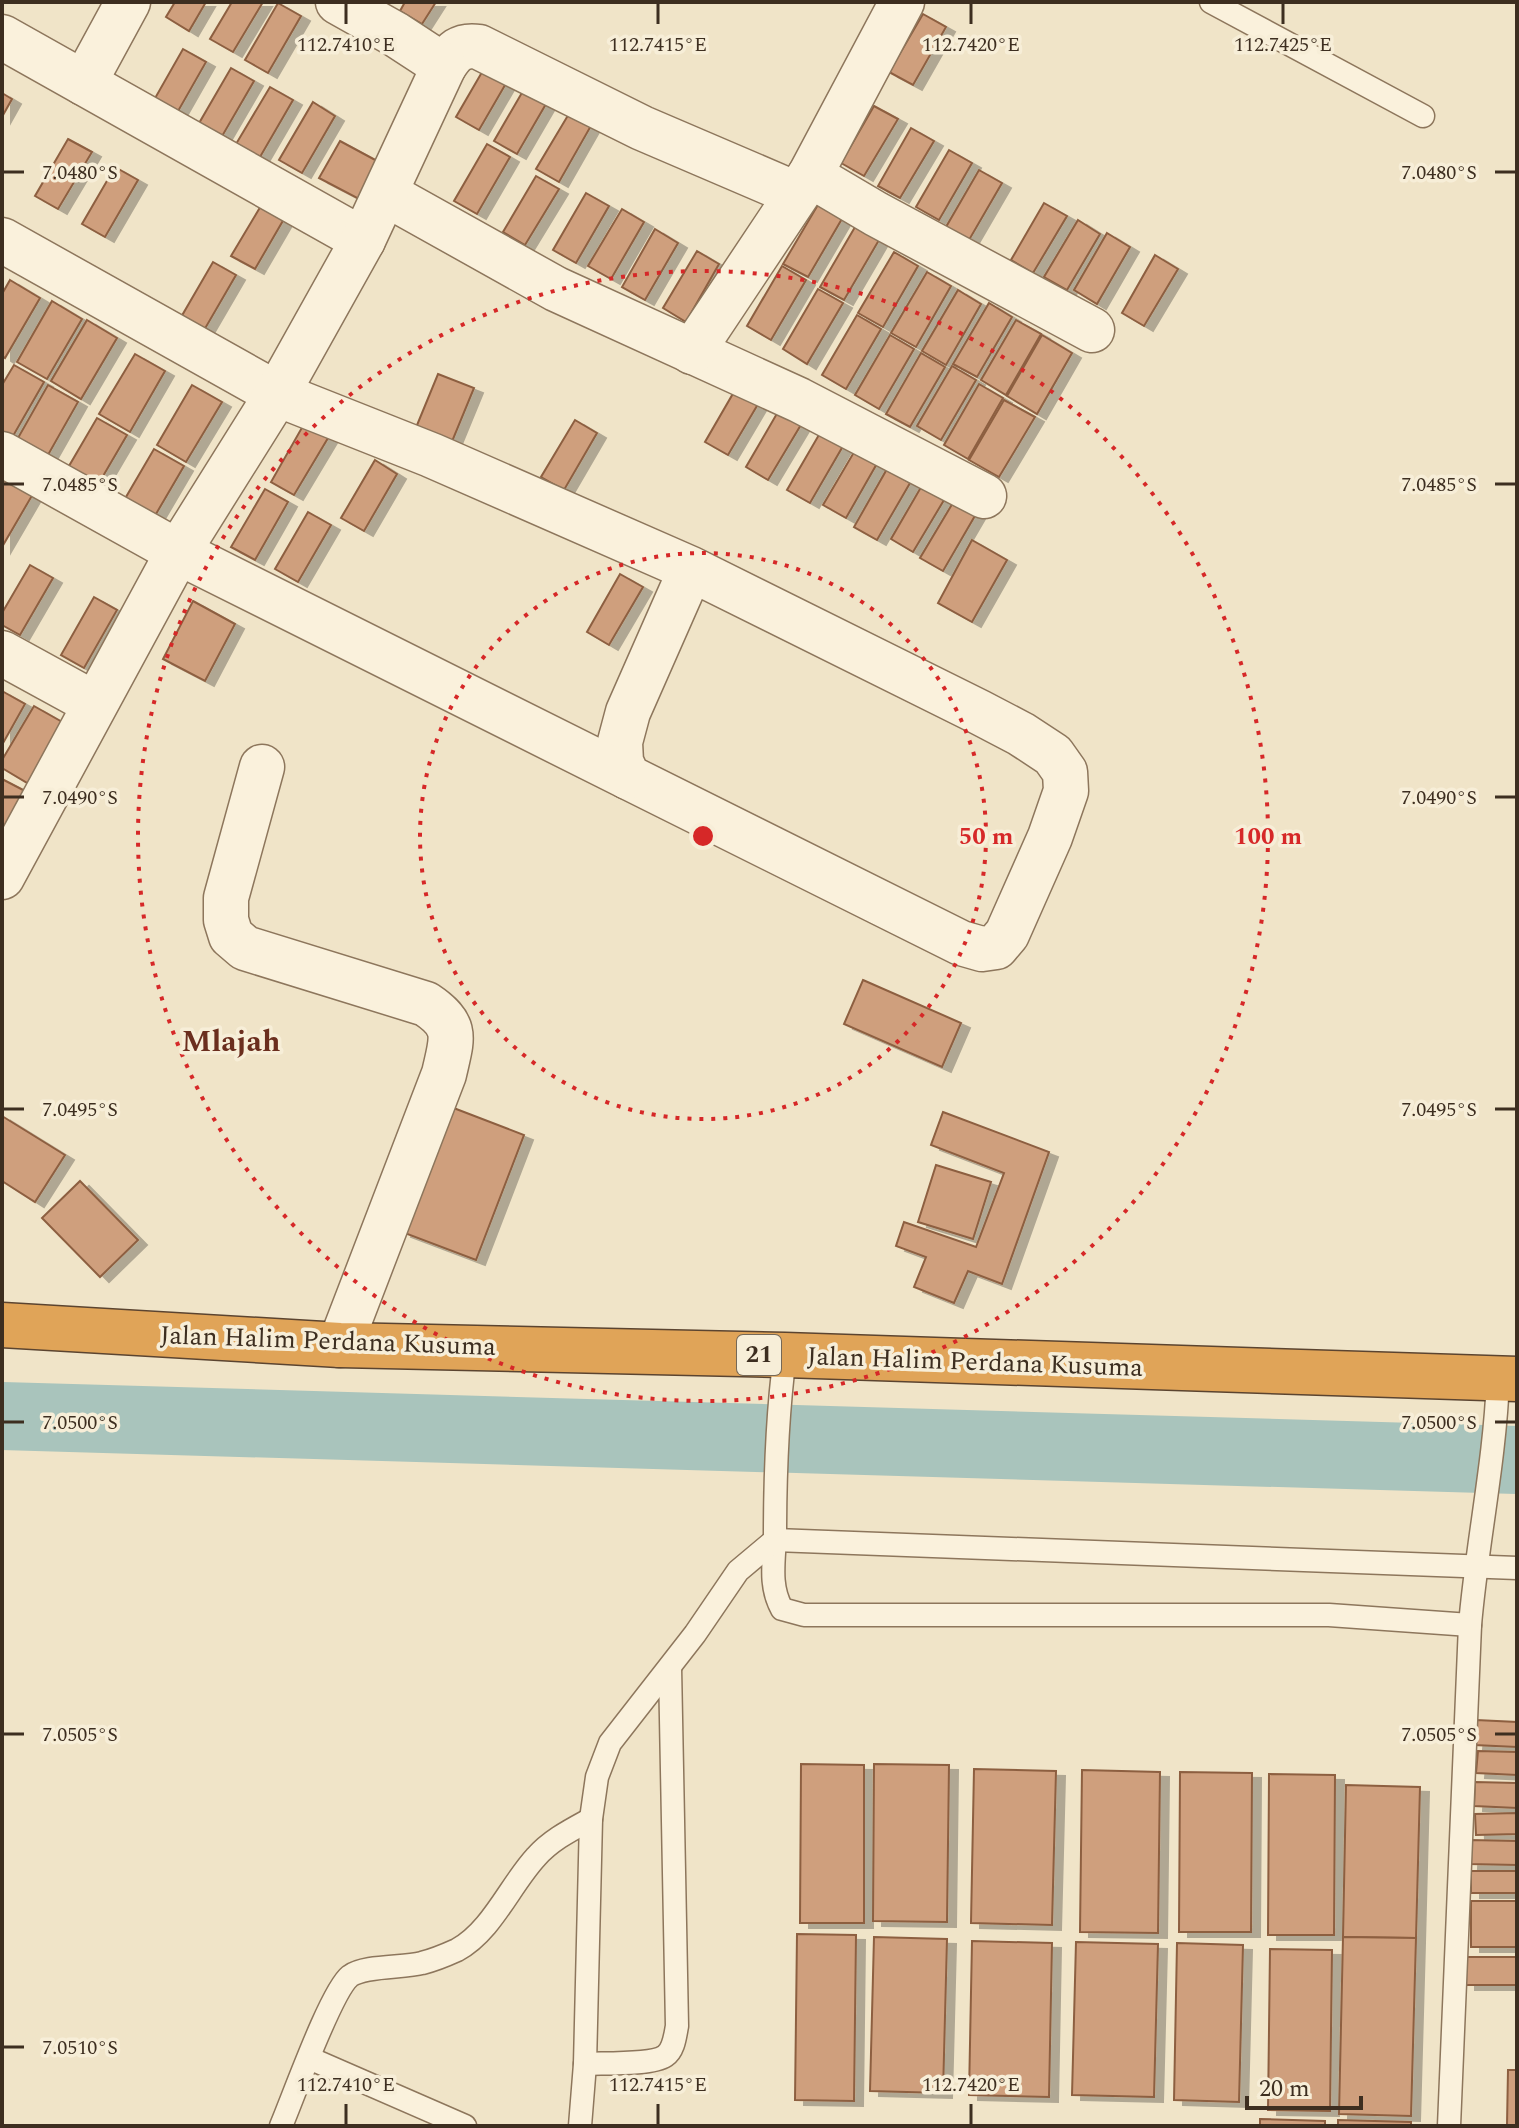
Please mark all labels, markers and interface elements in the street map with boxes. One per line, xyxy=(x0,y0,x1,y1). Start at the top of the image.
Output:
text: 112.7410°E xyxy=(297,30,395,60)
text: 112.7415°E xyxy=(609,30,707,60)
text: 112.7420°E xyxy=(922,30,1020,60)
text: 112.7425°E xyxy=(1234,30,1332,60)
text: 7.0480°S xyxy=(42,158,118,188)
text: 7.0480°S xyxy=(1401,158,1477,188)
text: 7.0485°S xyxy=(42,470,118,500)
text: 7.0485°S xyxy=(1401,470,1477,500)
text: 7.0490°S xyxy=(42,783,118,813)
text: 7.0490°S xyxy=(1401,783,1477,813)
text: 50 m xyxy=(959,819,1014,855)
text: 100 m xyxy=(1234,819,1302,855)
centre of rings xyxy=(689,822,717,850)
district label: Mlajah xyxy=(182,1019,280,1065)
text: 7.0495°S xyxy=(42,1095,118,1125)
text: 7.0495°S xyxy=(1401,1095,1477,1125)
street label: Jalan Halim Perdana Kusuma xyxy=(159,1315,497,1367)
road number: 21 xyxy=(737,1335,781,1375)
street label: Jalan Halim Perdana Kusuma xyxy=(806,1336,1144,1388)
text: 7.0500°S xyxy=(42,1408,118,1438)
text: 7.0500°S xyxy=(1401,1408,1477,1438)
text: 7.0505°S xyxy=(42,1720,118,1750)
text: 7.0505°S xyxy=(1401,1720,1477,1750)
text: 7.0510°S xyxy=(42,2033,118,2063)
scale bar xyxy=(1247,2060,1361,2110)
text: 112.7410°E xyxy=(297,2070,395,2100)
text: 112.7415°E xyxy=(609,2070,707,2100)
text: 112.7420°E xyxy=(922,2070,1020,2100)
text: 20 m xyxy=(1259,2071,1310,2107)

